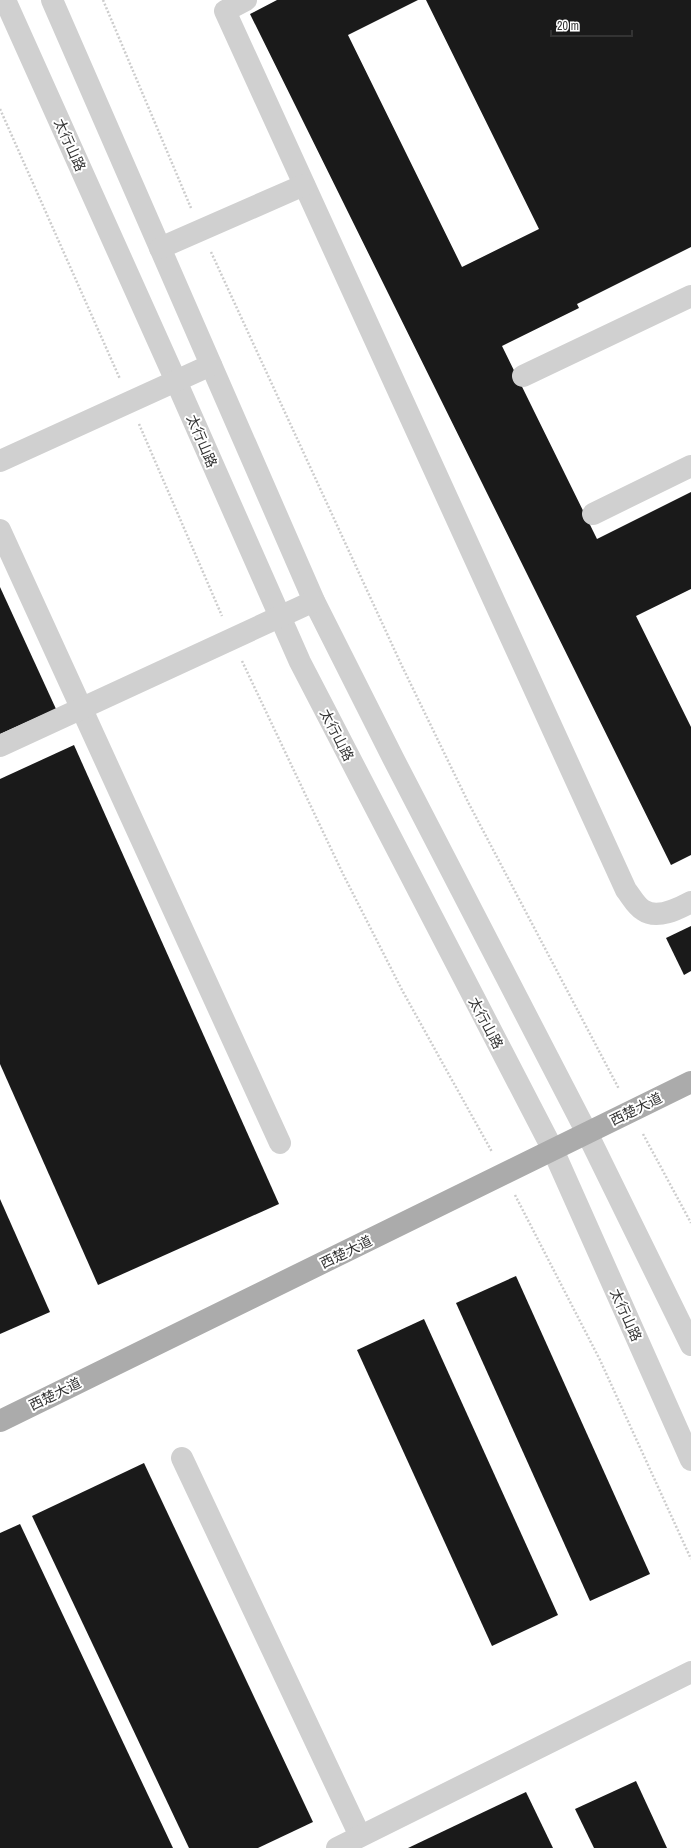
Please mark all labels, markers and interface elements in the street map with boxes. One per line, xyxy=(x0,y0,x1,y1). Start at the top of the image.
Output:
scale bar xyxy=(551,12,632,38)
text: 20 m xyxy=(557,18,579,34)
street label: 太行山路 xyxy=(50,116,90,174)
street label: 太行山路 xyxy=(183,412,221,470)
street label: 太行山路 xyxy=(316,706,358,764)
street label: 太行山路 xyxy=(465,994,507,1052)
street label: 西楚大道 xyxy=(607,1089,665,1129)
street label: 西楚大道 xyxy=(317,1232,375,1272)
street label: 太行山路 xyxy=(606,1286,646,1344)
street label: 西楚大道 xyxy=(26,1374,84,1414)

